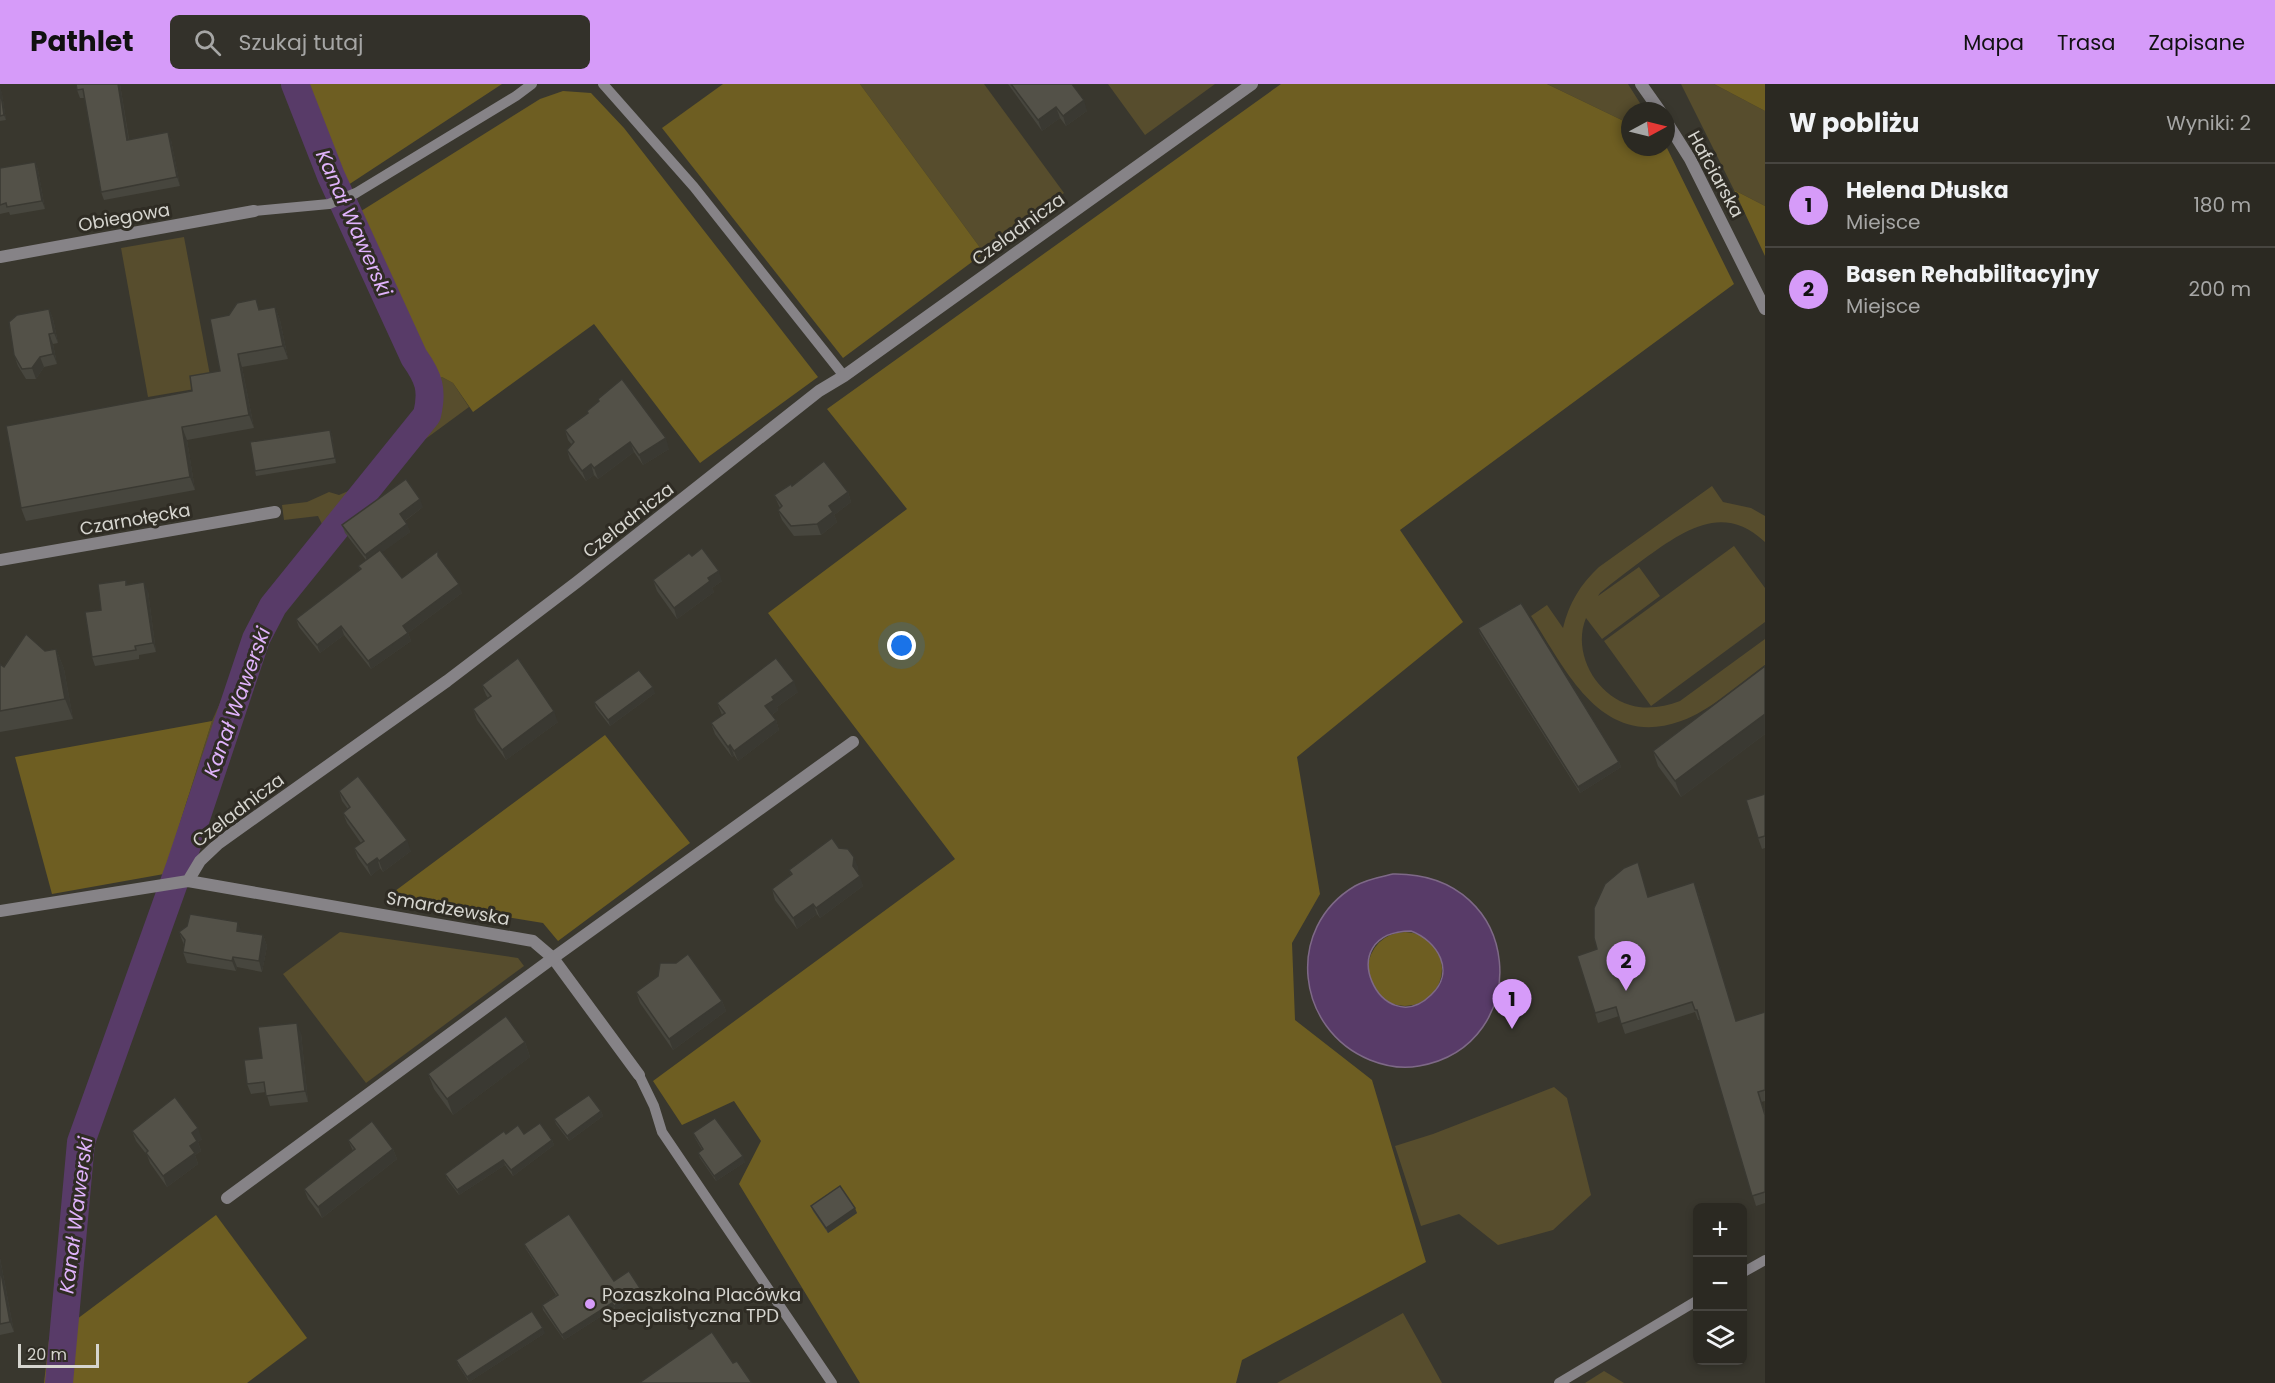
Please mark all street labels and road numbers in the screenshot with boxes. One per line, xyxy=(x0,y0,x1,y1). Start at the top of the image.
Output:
street label: Hafciarska xyxy=(1682,126,1750,222)
street label: Czeladnicza xyxy=(966,187,1070,271)
street label: Obiegowa xyxy=(76,197,172,237)
street label: Czeladnicza xyxy=(577,477,679,563)
street label: Czarnołęcka xyxy=(78,497,192,541)
street label: Czeladnicza xyxy=(187,767,289,853)
street label: Smardzewska xyxy=(384,885,512,931)

